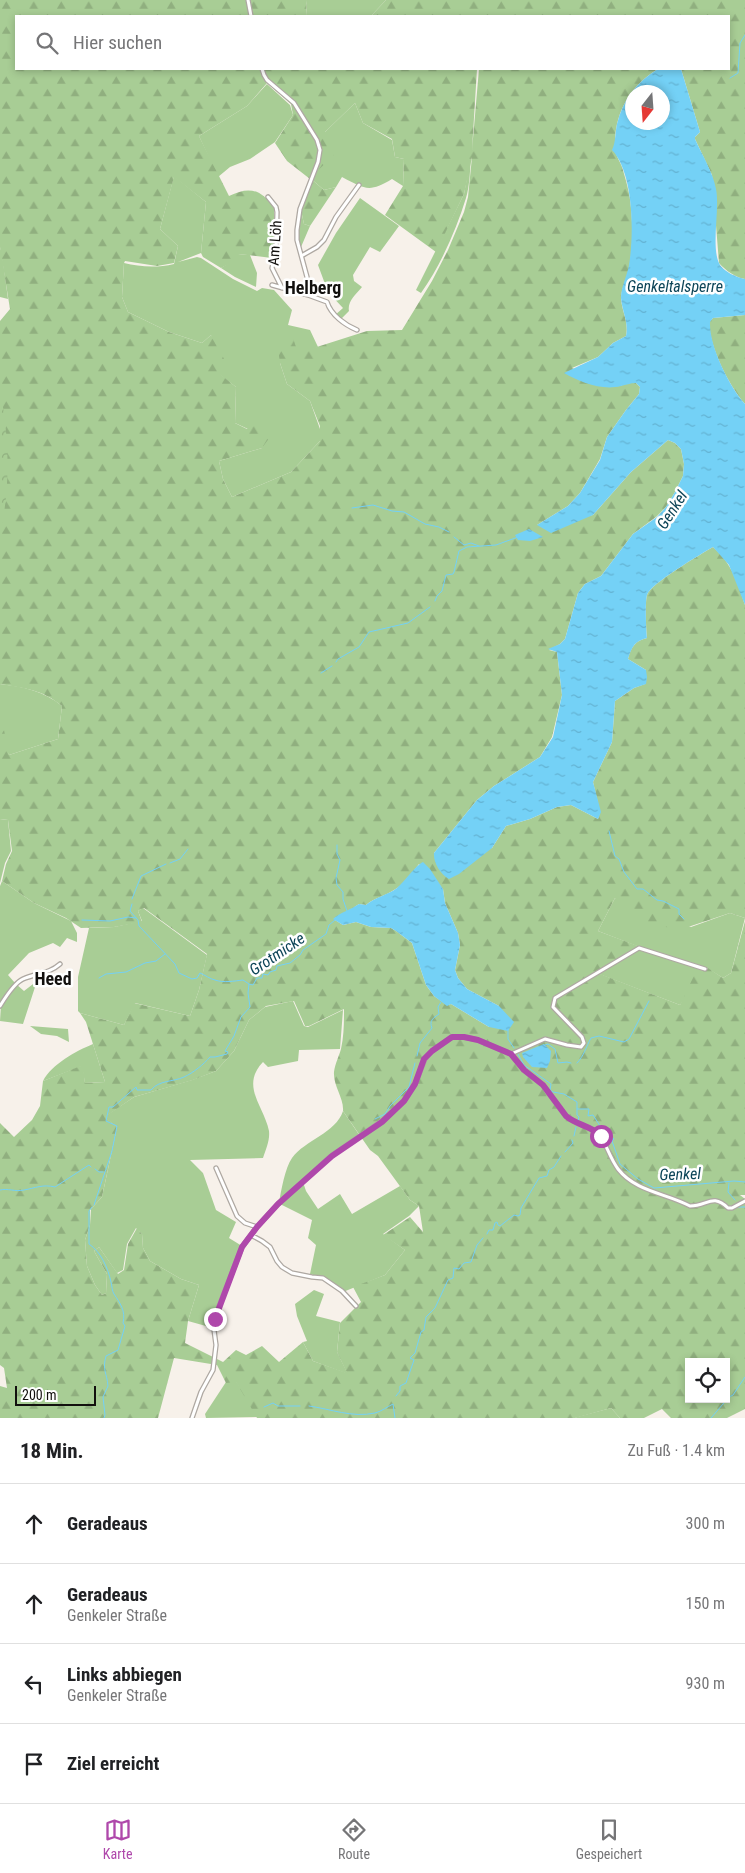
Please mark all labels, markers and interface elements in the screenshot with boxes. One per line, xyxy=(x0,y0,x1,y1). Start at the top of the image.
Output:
search box xyxy=(15,15,730,70)
icon: search xyxy=(33,29,61,57)
text: Hier suchen xyxy=(73,31,162,54)
north arrow xyxy=(625,85,670,130)
street label: Am Löh xyxy=(264,220,286,266)
district label: Helberg xyxy=(285,277,341,298)
water label: Genkeltalsperre xyxy=(627,277,723,296)
water label: Genkel xyxy=(653,487,692,533)
water label: Grotmicke xyxy=(246,929,308,979)
district label: Heed xyxy=(34,968,72,989)
route start xyxy=(590,1125,613,1148)
water label: Genkel xyxy=(659,1164,702,1184)
route end xyxy=(204,1308,227,1331)
map controls xyxy=(685,1358,730,1403)
button: locate xyxy=(685,1358,730,1403)
scale bar xyxy=(15,1383,96,1406)
text: 200 m xyxy=(22,1387,57,1403)
text: 18 Min. xyxy=(20,1439,84,1463)
text: Zu Fuß · 1.4 km xyxy=(628,1441,725,1460)
icon: ahead xyxy=(20,1510,48,1538)
text: Geradeaus xyxy=(67,1512,148,1535)
text: 300 m xyxy=(686,1514,725,1533)
text: Geradeaus xyxy=(67,1583,148,1606)
icon: ahead xyxy=(20,1590,48,1618)
text: 150 m xyxy=(686,1594,725,1613)
text: Genkeler Straße xyxy=(67,1606,167,1625)
text: Links abbiegen xyxy=(67,1663,182,1686)
icon: left xyxy=(20,1670,48,1698)
text: 930 m xyxy=(686,1674,725,1693)
text: Genkeler Straße xyxy=(67,1686,167,1705)
icon: arrive xyxy=(20,1750,48,1778)
text: Ziel erreicht xyxy=(67,1752,159,1775)
tab: Karte xyxy=(103,1816,132,1862)
tab: Route xyxy=(338,1816,370,1862)
tab: Gespeichert xyxy=(576,1816,642,1862)

